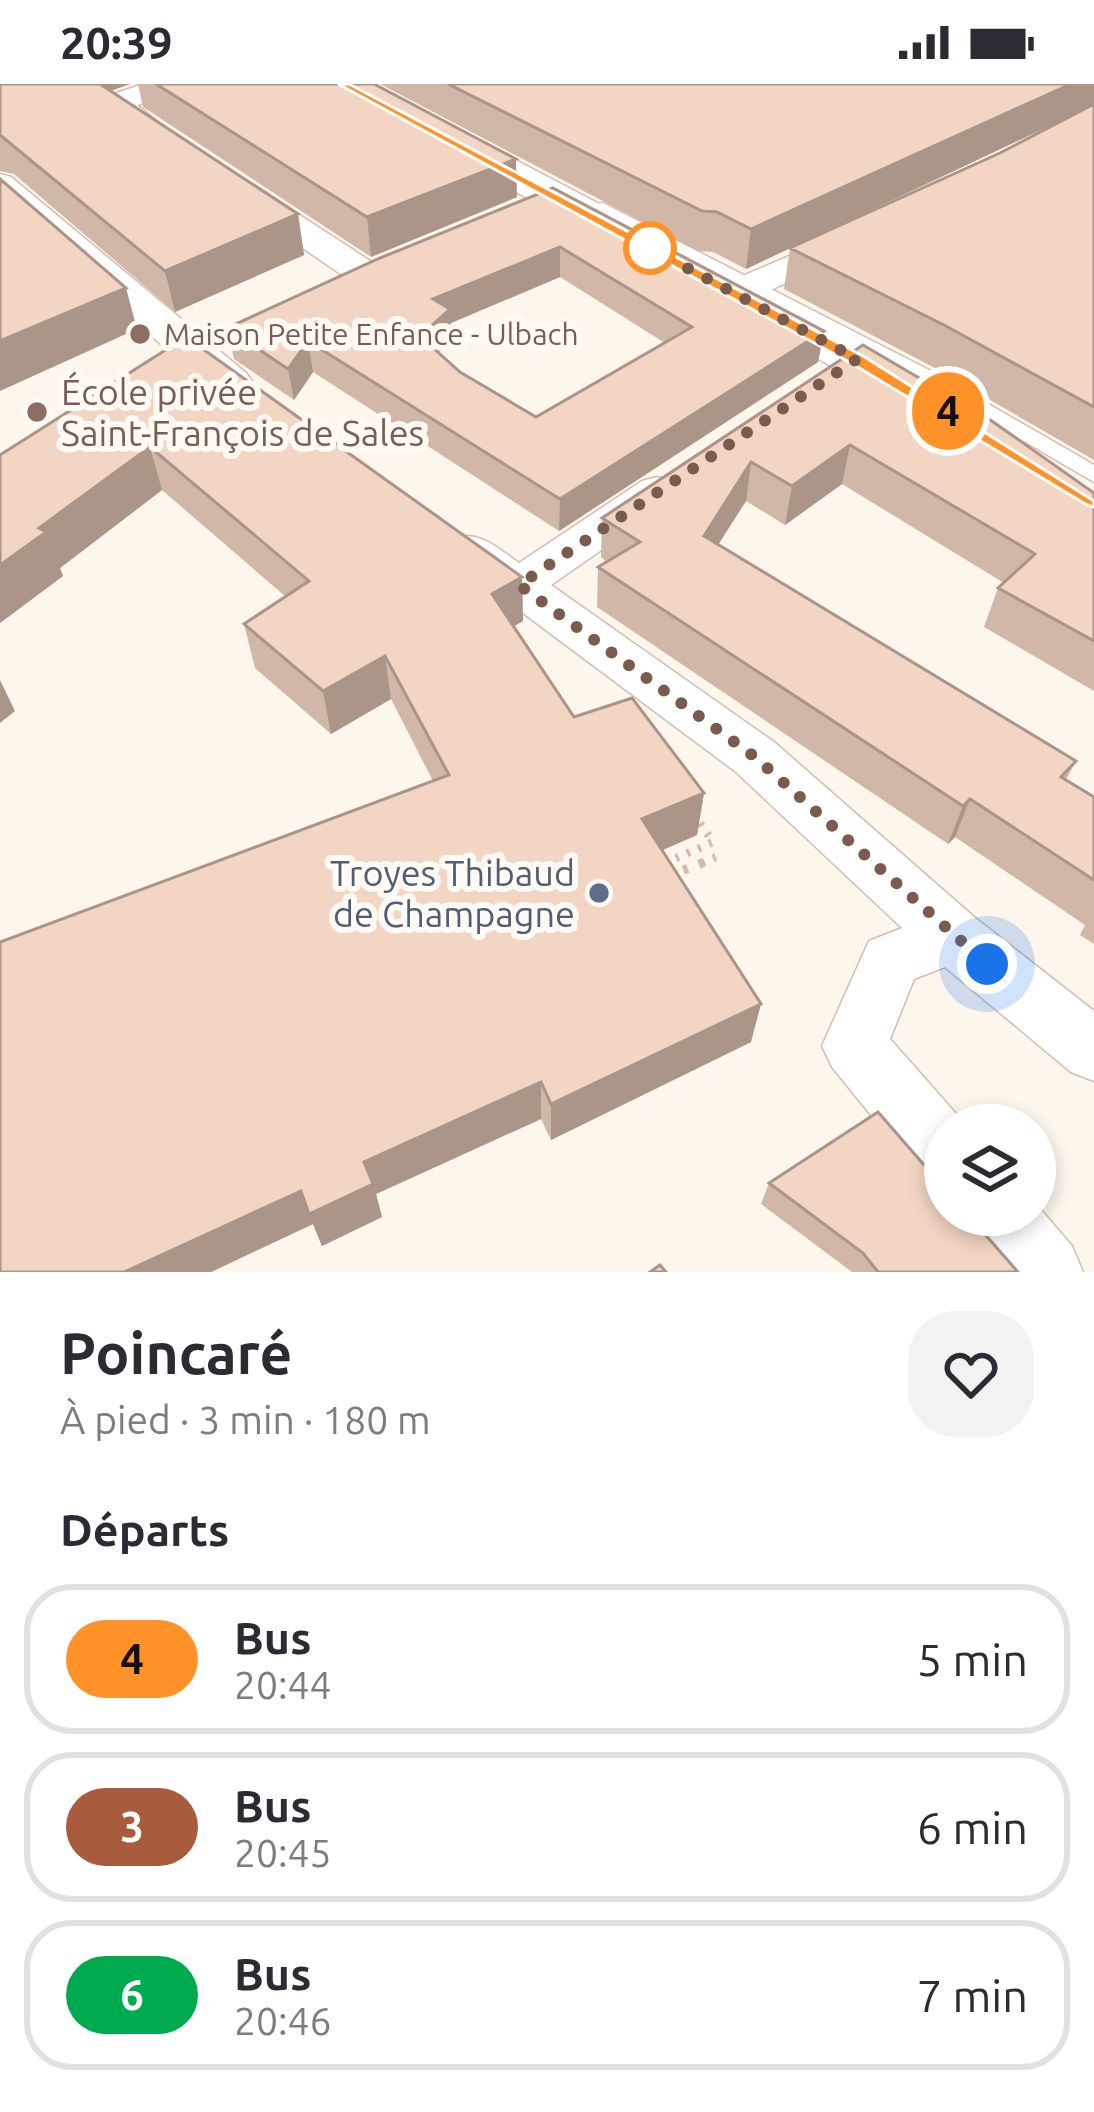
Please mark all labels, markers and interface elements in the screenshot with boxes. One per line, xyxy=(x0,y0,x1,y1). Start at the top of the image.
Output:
text: 20:39 xyxy=(60,17,173,68)
unlabelled marker xyxy=(625,223,675,273)
place label: Maison Petite Enfance - Ulbach xyxy=(164,317,579,351)
marker: Maison Petite Enfance - Ulbach xyxy=(127,321,153,347)
place label: École privée Saint-François de Sales xyxy=(61,371,424,453)
line badge: 4 xyxy=(909,372,987,450)
text: 4 xyxy=(936,387,960,434)
marker: École privée Saint-François de Sales xyxy=(24,399,50,425)
place label: Troyes Thibaud de Champagne xyxy=(330,852,575,934)
marker: Troyes Thibaud de Champagne xyxy=(586,880,612,906)
your location xyxy=(957,934,1017,994)
map controls xyxy=(924,1104,1056,1236)
button: layers xyxy=(924,1104,1056,1236)
button: heart xyxy=(908,1311,1034,1437)
text: Poincaré xyxy=(60,1321,292,1385)
text: À pied · 3 min · 180 m xyxy=(60,1398,431,1441)
text: Départs xyxy=(60,1504,229,1555)
text: Bus xyxy=(234,1612,311,1663)
text: 5 min xyxy=(917,1634,1028,1685)
text: 4 xyxy=(120,1635,144,1682)
text: 20:44 xyxy=(234,1663,332,1706)
text: Bus xyxy=(234,1780,311,1831)
text: 6 min xyxy=(917,1802,1028,1853)
text: 3 xyxy=(120,1803,144,1850)
text: 20:45 xyxy=(234,1831,332,1874)
text: Bus xyxy=(234,1948,311,1999)
text: 7 min xyxy=(917,1970,1028,2021)
text: 6 xyxy=(120,1971,144,2018)
text: 20:46 xyxy=(234,1999,332,2042)

